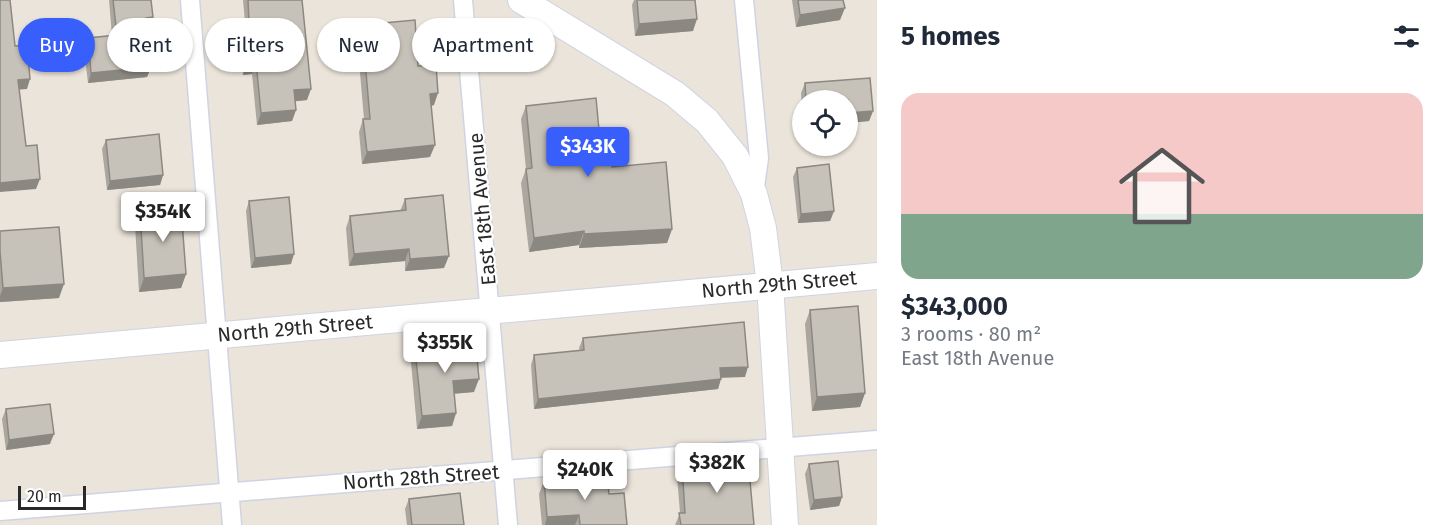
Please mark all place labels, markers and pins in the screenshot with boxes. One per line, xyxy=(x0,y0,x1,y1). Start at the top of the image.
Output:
pin: $343K xyxy=(546,127,630,178)
pin: $354K xyxy=(121,192,205,243)
pin: $355K xyxy=(403,323,487,374)
pin: $382K xyxy=(675,443,759,494)
pin: $240K xyxy=(543,450,627,501)

